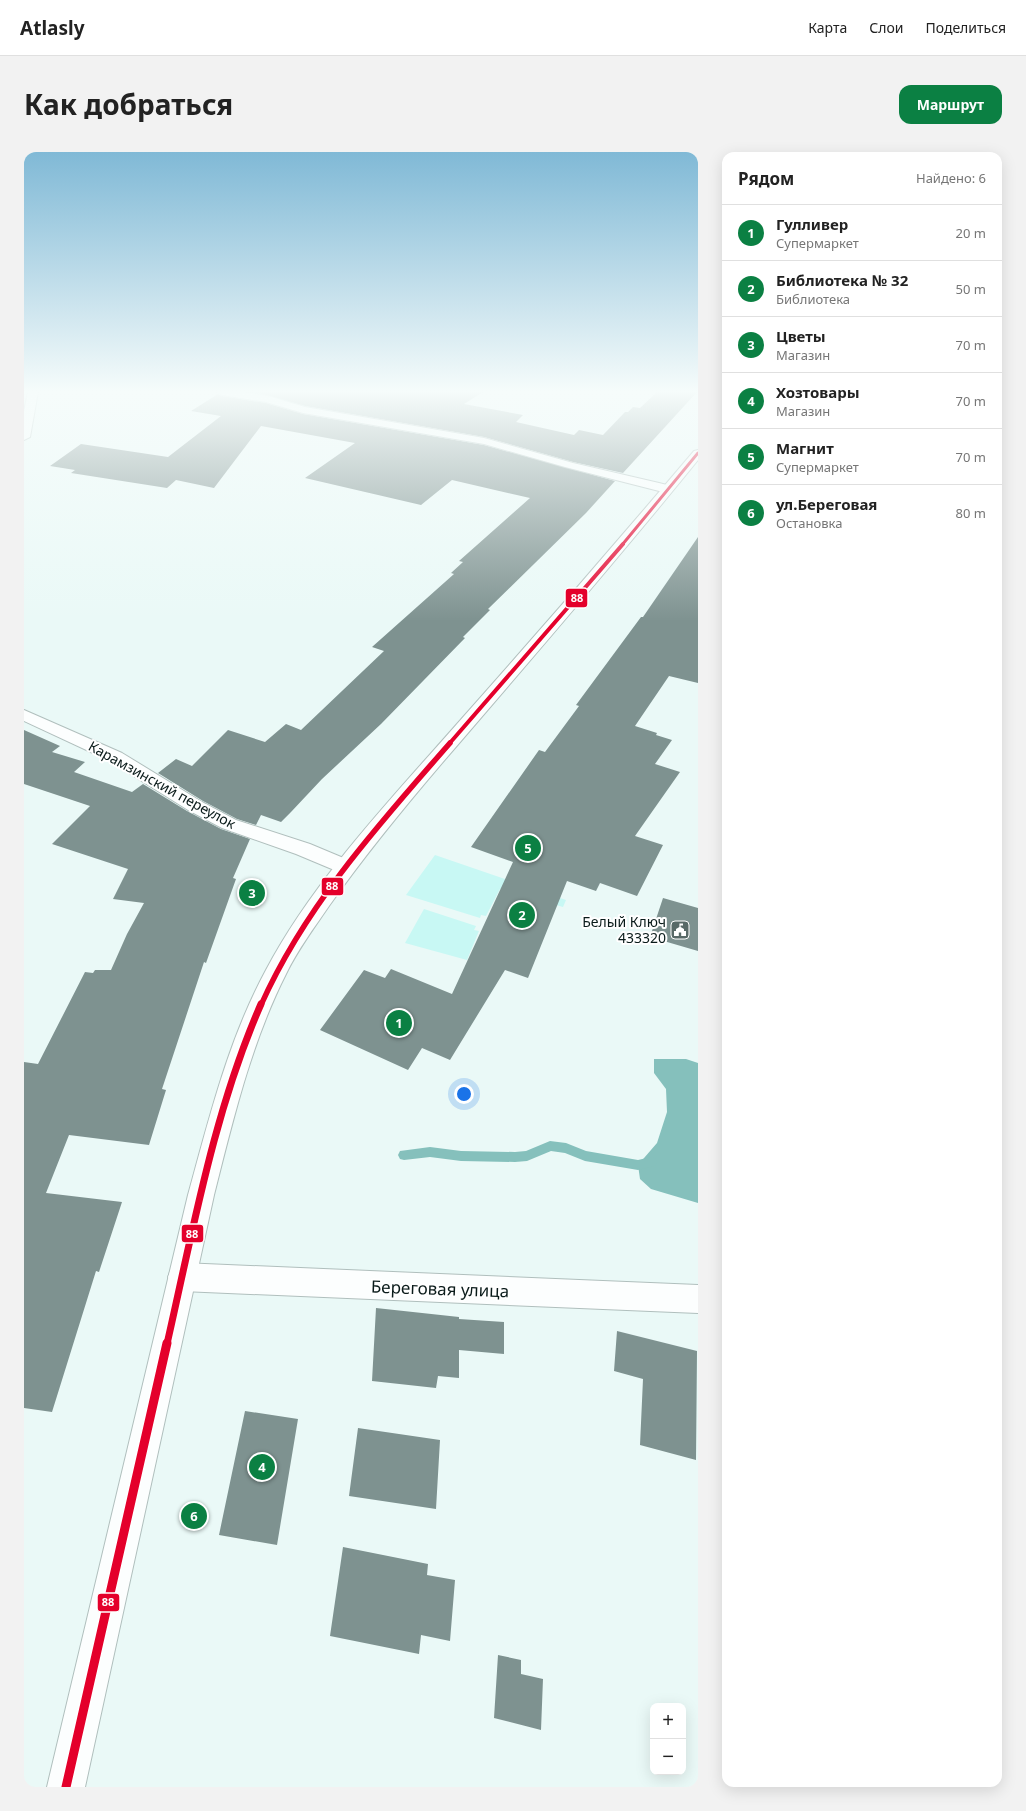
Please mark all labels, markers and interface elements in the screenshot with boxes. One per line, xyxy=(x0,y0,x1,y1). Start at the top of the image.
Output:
text: Atlasly xyxy=(20,15,85,41)
text: Карта xyxy=(808,18,847,37)
text: Слои xyxy=(869,18,903,37)
text: Поделиться xyxy=(925,18,1006,37)
text: Как добраться xyxy=(24,85,233,123)
button: Маршрут xyxy=(899,85,1002,124)
text: Рядом xyxy=(738,167,794,190)
text: Найдено: 6 xyxy=(916,169,986,187)
text: Гулливер xyxy=(776,214,848,234)
text: 1 xyxy=(747,224,755,242)
text: 20 m xyxy=(956,224,986,242)
text: Супермаркет xyxy=(776,234,859,252)
text: Библиотека № 32 xyxy=(776,270,908,290)
text: 2 xyxy=(747,280,755,298)
text: 50 m xyxy=(956,280,986,298)
text: Библиотека xyxy=(776,290,850,308)
text: Цветы xyxy=(776,326,826,346)
text: 3 xyxy=(747,336,755,354)
text: 70 m xyxy=(956,336,986,354)
text: Магазин xyxy=(776,346,830,364)
text: Хозтовары xyxy=(776,382,860,402)
text: 4 xyxy=(747,392,755,410)
text: 70 m xyxy=(956,392,986,410)
text: Магазин xyxy=(776,402,830,420)
text: Магнит xyxy=(776,438,834,458)
text: 5 xyxy=(747,448,755,466)
text: 70 m xyxy=(956,448,986,466)
text: Супермаркет xyxy=(776,458,859,476)
text: ул.Береговая xyxy=(776,494,877,514)
text: 6 xyxy=(747,504,755,522)
text: 80 m xyxy=(956,504,986,522)
text: Остановка xyxy=(776,514,842,532)
line badge: 88 xyxy=(565,588,588,608)
text: 88 xyxy=(571,590,583,605)
street label: Карамзинский переулок xyxy=(85,736,240,833)
pin: 5 xyxy=(515,833,541,863)
line badge: 88 xyxy=(321,877,344,896)
pin: 3 xyxy=(239,878,265,908)
text: 88 xyxy=(326,878,338,893)
pin: 2 xyxy=(509,900,535,930)
place label: Белый Ключ 433320 xyxy=(582,912,666,947)
public building icon: Белый Ключ 433320 xyxy=(669,919,691,941)
pin: 1 xyxy=(386,1008,412,1038)
your location xyxy=(454,1084,474,1104)
line badge: 88 xyxy=(181,1224,204,1243)
text: 88 xyxy=(186,1226,198,1241)
street label: Береговая улица xyxy=(370,1275,510,1302)
pin: 4 xyxy=(249,1452,275,1482)
pin: 6 xyxy=(181,1501,207,1531)
line badge: 88 xyxy=(97,1593,120,1612)
text: 88 xyxy=(102,1594,114,1609)
map controls xyxy=(650,1703,686,1775)
button: + xyxy=(650,1703,686,1739)
button: − xyxy=(650,1739,686,1775)

